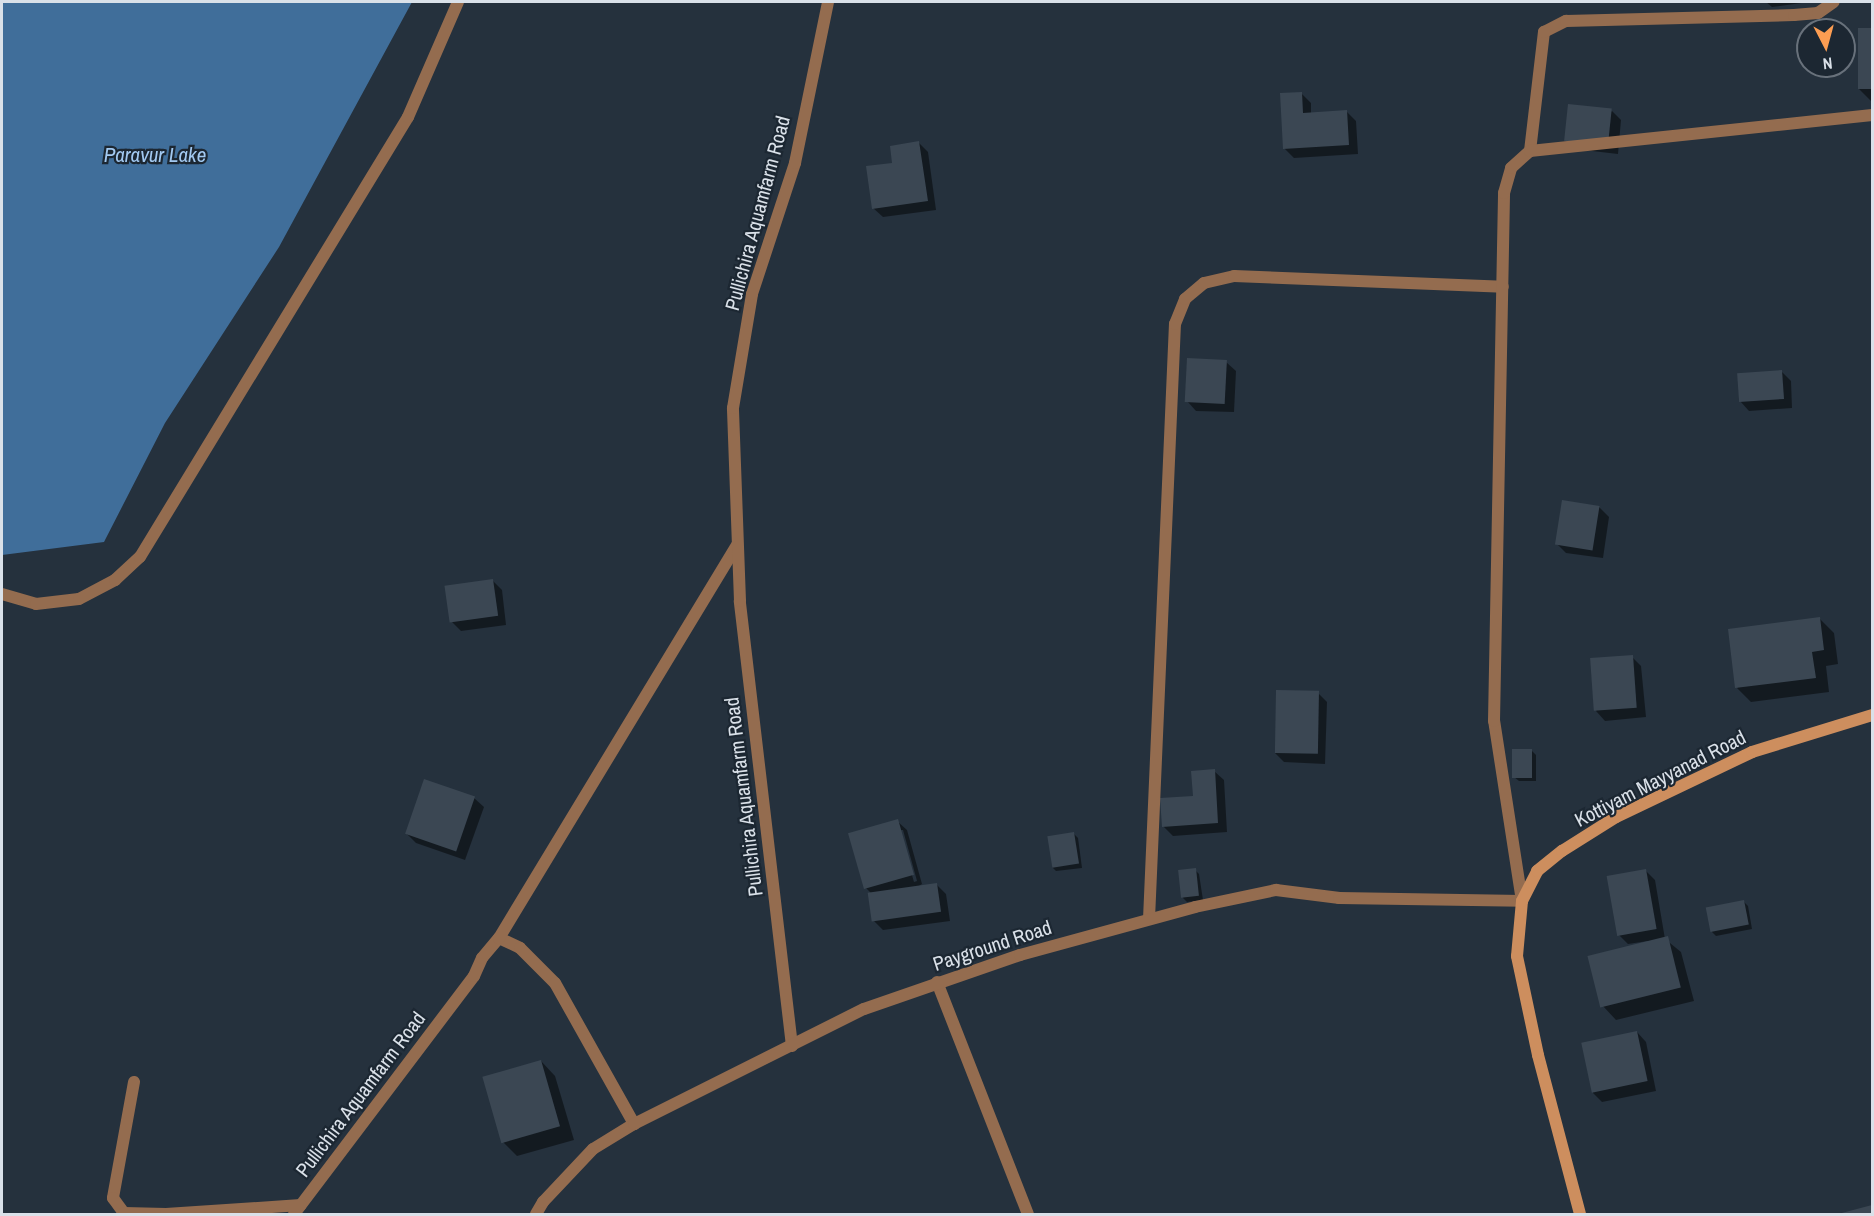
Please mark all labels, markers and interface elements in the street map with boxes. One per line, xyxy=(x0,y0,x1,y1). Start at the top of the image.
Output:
north arrow xyxy=(1796,18,1856,78)
text: N xyxy=(1822,52,1834,75)
street label: Pullichira Aquamfarm Road xyxy=(719,113,795,313)
water label: Paravur Lake xyxy=(104,142,206,168)
street label: Pullichira Aquamfarm Road xyxy=(719,696,767,898)
street label: Kottiyam Mayyanad Road xyxy=(1570,724,1750,832)
street label: Payground Road xyxy=(930,915,1054,975)
street label: Pullichira Aquamfarm Road xyxy=(290,1006,430,1182)

